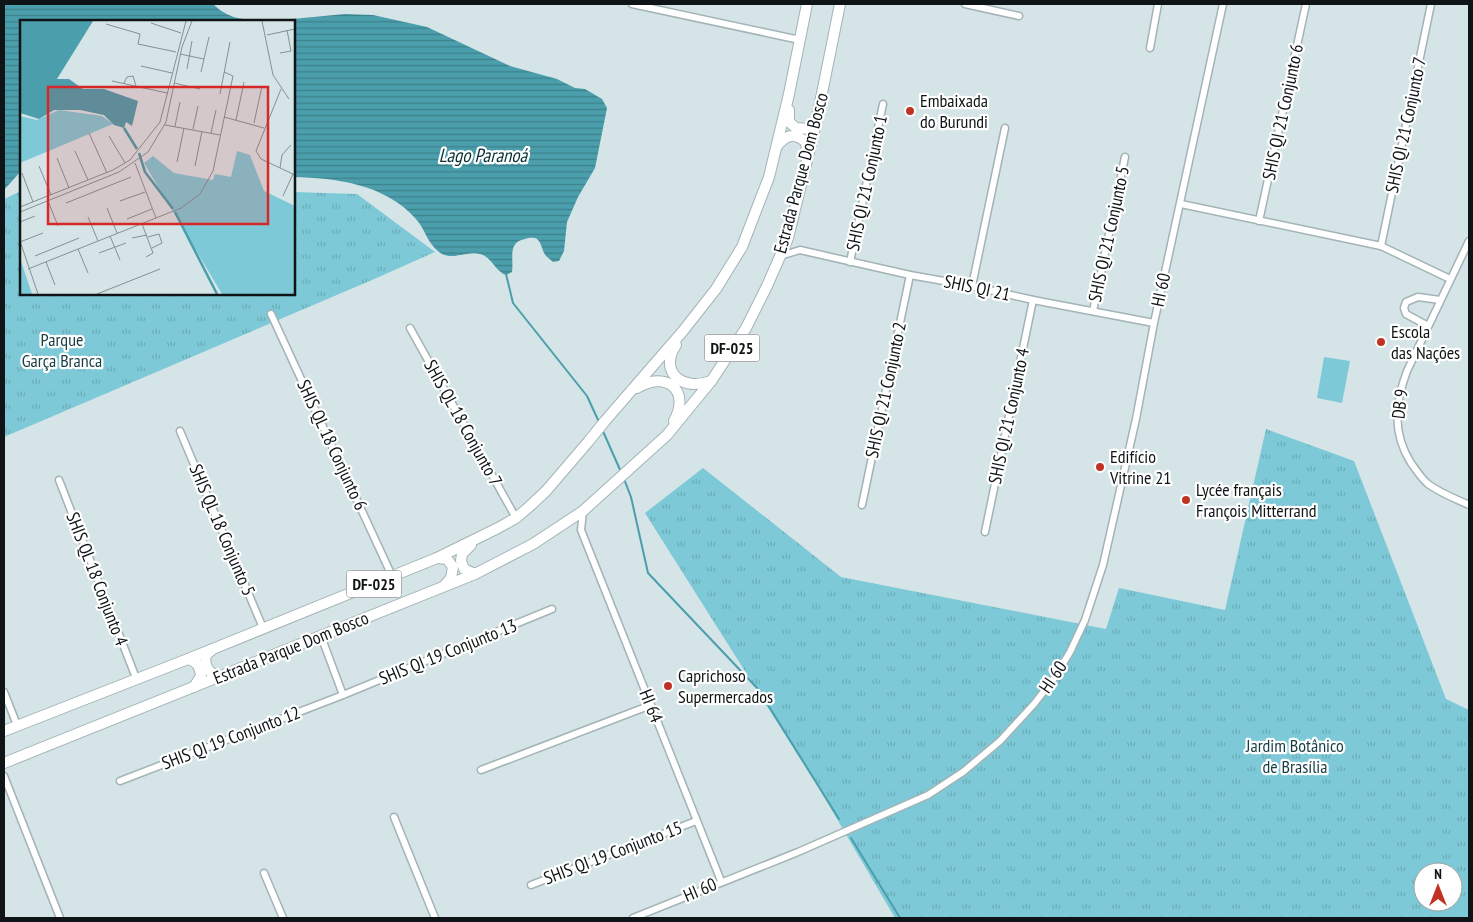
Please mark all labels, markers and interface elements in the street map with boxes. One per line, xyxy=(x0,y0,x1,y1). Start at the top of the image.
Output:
inset map xyxy=(20,20,295,295)
street label: SHIS QI 21 Conjunto 6 xyxy=(1257,42,1308,182)
street label: SHIS QI 21 Conjunto 7 xyxy=(1380,55,1431,195)
place label: Embaixada do Burundi xyxy=(920,89,988,133)
street label: Estrada Parque Dom Bosco xyxy=(768,90,833,256)
marker: Embaixada do Burundi xyxy=(904,105,916,117)
street label: SHIS QI 21 Conjunto 1 xyxy=(841,113,892,253)
water label: Lago Paranoá xyxy=(439,143,529,167)
street label: SHIS QI 21 Conjunto 5 xyxy=(1083,164,1134,304)
street label: SHIS QI 21 xyxy=(942,269,1012,306)
street label: HI 60 xyxy=(1146,271,1175,309)
street label: SHIS QI 21 Conjunto 2 xyxy=(860,320,911,460)
place label: Escola das Nações xyxy=(1391,320,1460,364)
park label: Parque Garça Branca xyxy=(22,328,102,372)
road number: DF-025 xyxy=(704,334,760,362)
marker: Escola das Nações xyxy=(1375,336,1387,348)
street label: SHIS QI 21 Conjunto 4 xyxy=(983,346,1034,486)
street label: SHIS QL 18 Conjunto 7 xyxy=(419,355,508,490)
street label: SHIS QL 18 Conjunto 6 xyxy=(292,376,373,514)
street label: DB 9 xyxy=(1386,388,1413,420)
place label: Edifício Vitrine 21 xyxy=(1109,445,1171,489)
street label: SHIS QL 18 Conjunto 5 xyxy=(184,460,261,599)
marker: Edifício Vitrine 21 xyxy=(1094,461,1106,473)
place label: Lycée français François Mitterrand xyxy=(1196,478,1316,522)
marker: Lycée français François Mitterrand xyxy=(1180,494,1192,506)
street label: SHIS QL 18 Conjunto 4 xyxy=(61,509,133,649)
road number: DF-025 xyxy=(346,570,402,598)
street label: Estrada Parque Dom Bosco xyxy=(210,606,372,689)
street label: SHIS QI 19 Conjunto 13 xyxy=(376,613,520,690)
street label: HI 60 xyxy=(1034,656,1072,697)
place label: Caprichoso Supermercados xyxy=(678,664,773,708)
marker: Caprichoso Supermercados xyxy=(662,680,674,692)
street label: HI 64 xyxy=(634,686,668,726)
street label: SHIS QI 19 Conjunto 12 xyxy=(158,701,303,775)
park label: Jardim Botânico de Brasília xyxy=(1245,734,1344,778)
street label: SHIS QI 19 Conjunto 15 xyxy=(540,816,685,890)
north arrow xyxy=(1413,862,1463,912)
text: N xyxy=(1434,865,1442,883)
street label: HI 60 xyxy=(680,872,720,907)

